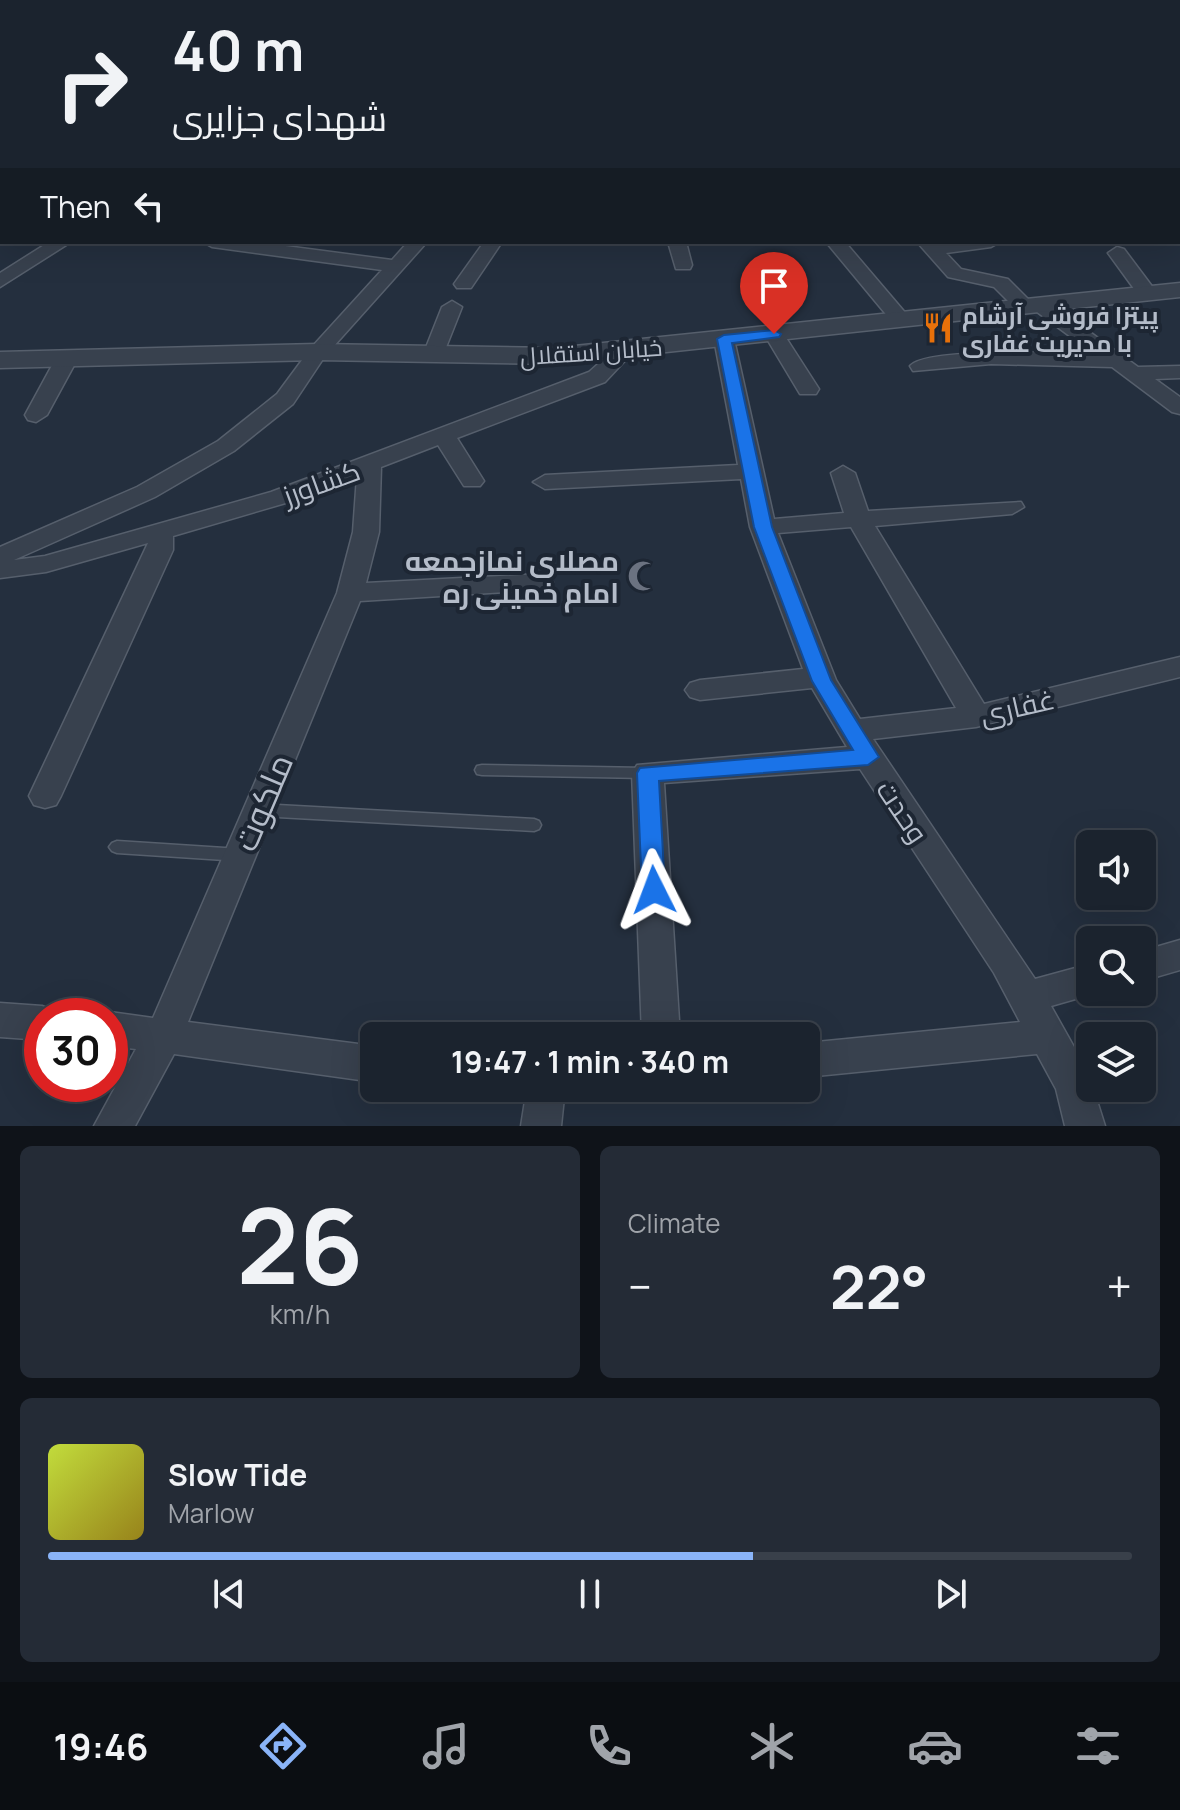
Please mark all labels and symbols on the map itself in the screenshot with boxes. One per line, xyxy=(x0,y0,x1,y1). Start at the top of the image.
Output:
pin xyxy=(740,252,808,334)
place label: پیتزا فروشی آرشام با مدیریت غفاری xyxy=(962,298,1159,359)
restaurant icon: پیتزا فروشی آرشام با مدیریت غفاری xyxy=(921,311,955,345)
street label: خیابان استقلال xyxy=(519,330,663,372)
street label: کشاورز xyxy=(275,450,365,514)
place label: مصلای نمازجمعه امام خمینی ره xyxy=(405,541,619,613)
mosque icon: مصلای نمازجمعه امام خمینی ره xyxy=(626,559,660,593)
street label: غفاری xyxy=(976,679,1058,733)
street label: ملکوت xyxy=(221,746,303,858)
street label: وحدت xyxy=(868,772,938,850)
position arrow xyxy=(612,848,696,932)
speed limit sign: 30 xyxy=(24,998,128,1102)

